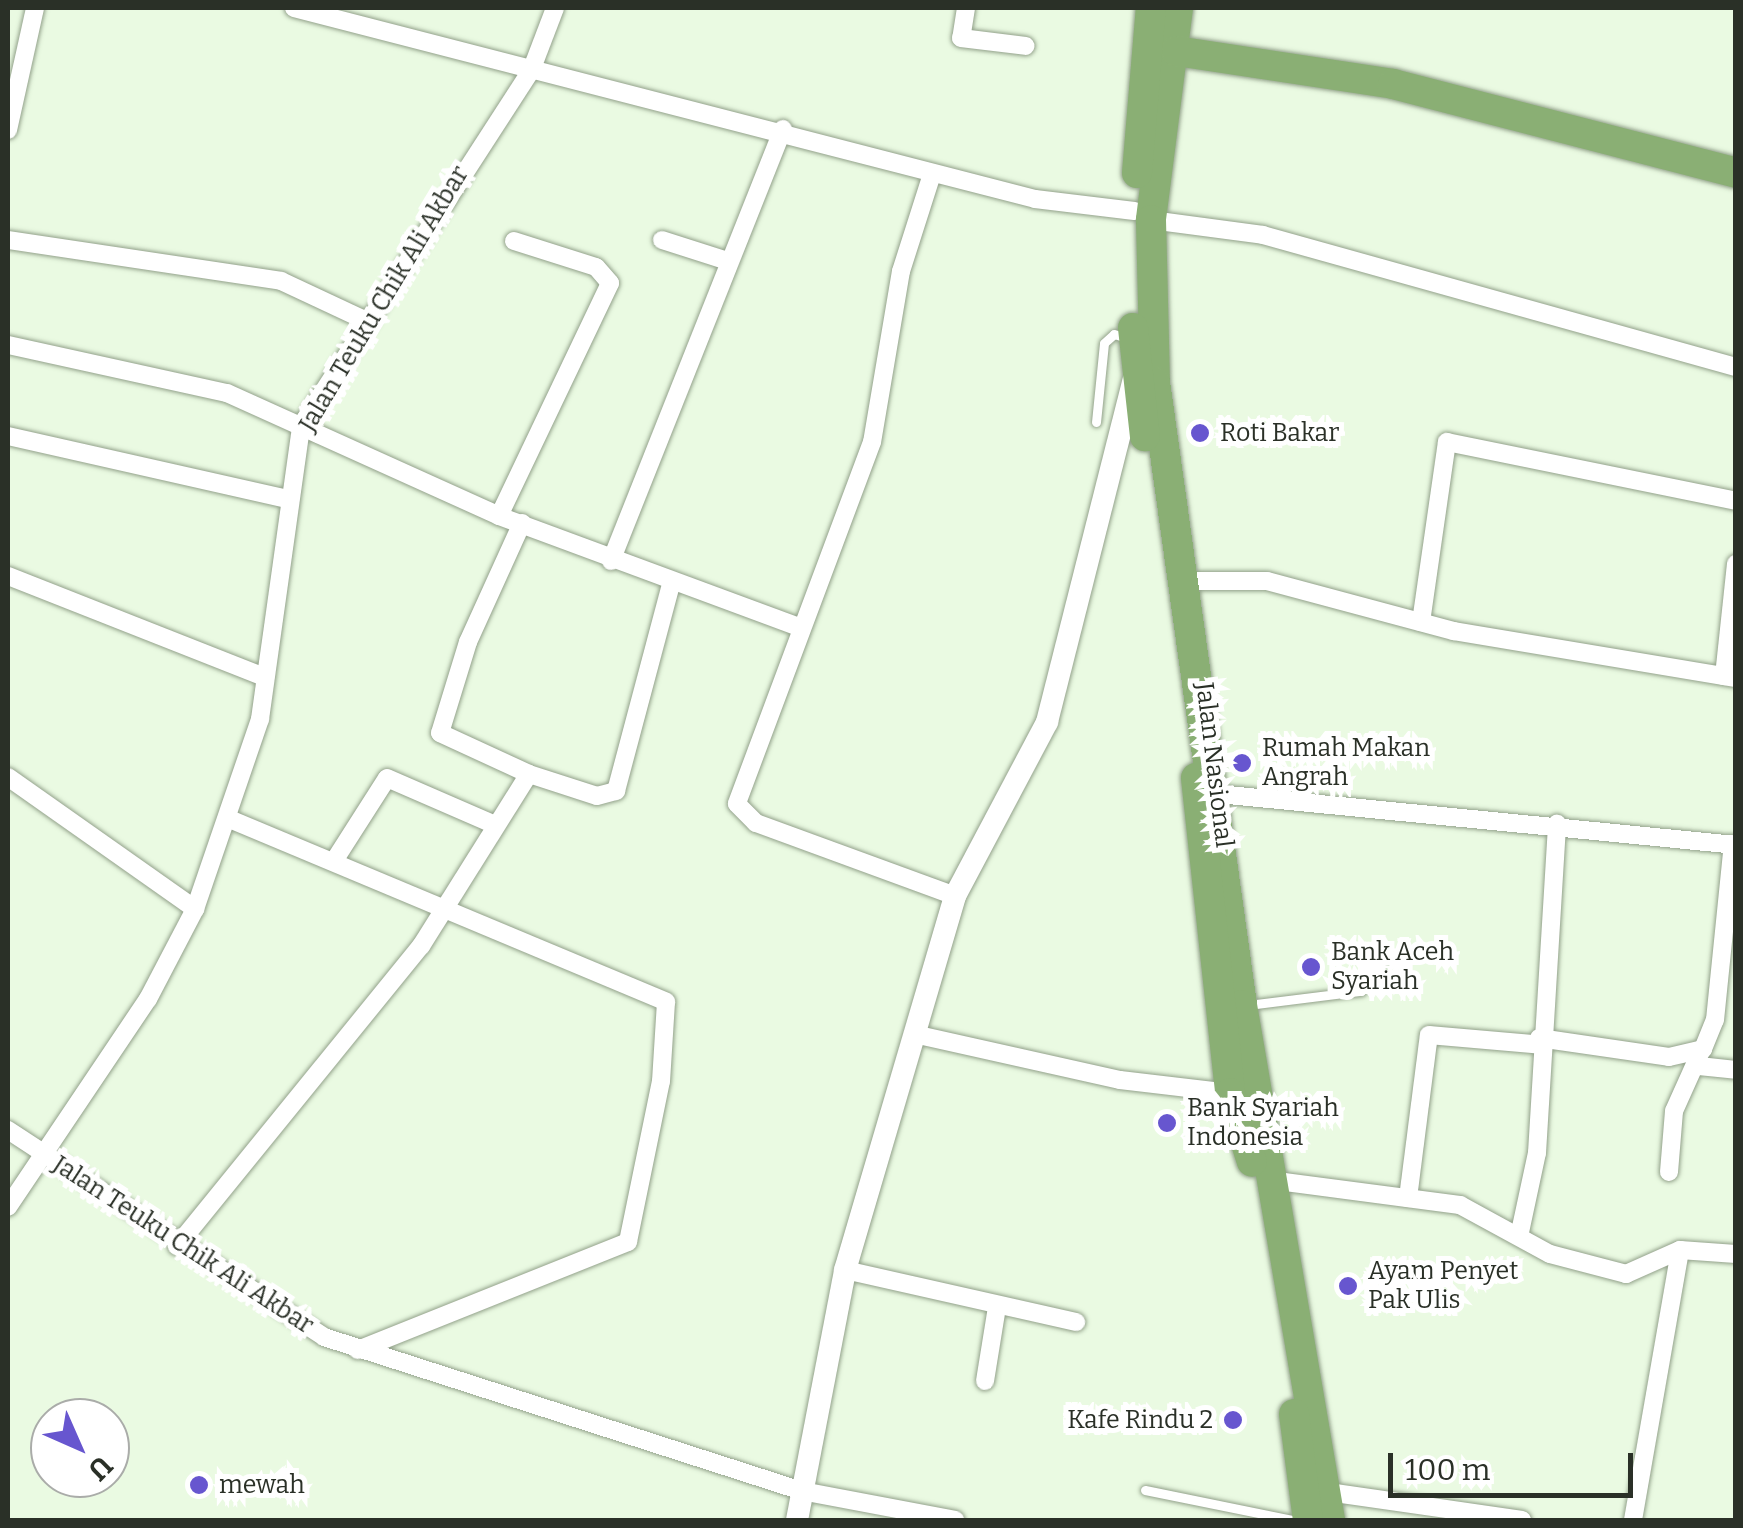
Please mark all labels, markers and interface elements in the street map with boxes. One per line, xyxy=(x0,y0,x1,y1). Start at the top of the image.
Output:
street label: Jalan Teuku Chik Ali Akbar xyxy=(293,161,475,437)
place label: Roti Bakar xyxy=(1220,418,1339,448)
marker: Roti Bakar xyxy=(1189,422,1211,444)
street label: Jalan Nasional xyxy=(1189,681,1239,849)
place label: Rumah Makan Angrah xyxy=(1262,734,1430,793)
marker: Rumah Makan Angrah xyxy=(1231,752,1253,774)
place label: Bank Aceh Syariah xyxy=(1331,938,1454,997)
marker: Bank Aceh Syariah xyxy=(1300,956,1322,978)
place label: Bank Syariah Indonesia xyxy=(1187,1094,1339,1153)
marker: Bank Syariah Indonesia xyxy=(1156,1112,1178,1134)
street label: Jalan Teuku Chik Ali Akbar xyxy=(47,1149,319,1341)
place label: Ayam Penyet Pak Ulis xyxy=(1368,1257,1518,1316)
marker: Ayam Penyet Pak Ulis xyxy=(1337,1275,1359,1297)
north arrow xyxy=(30,1398,130,1498)
place label: Kafe Rindu 2 xyxy=(1067,1405,1213,1435)
marker: Kafe Rindu 2 xyxy=(1222,1409,1244,1431)
scale bar xyxy=(1393,1433,1638,1495)
text: U xyxy=(81,1449,119,1487)
text: 100 m xyxy=(1405,1452,1490,1488)
place label: mewah xyxy=(219,1470,305,1500)
marker: mewah xyxy=(188,1474,210,1496)

